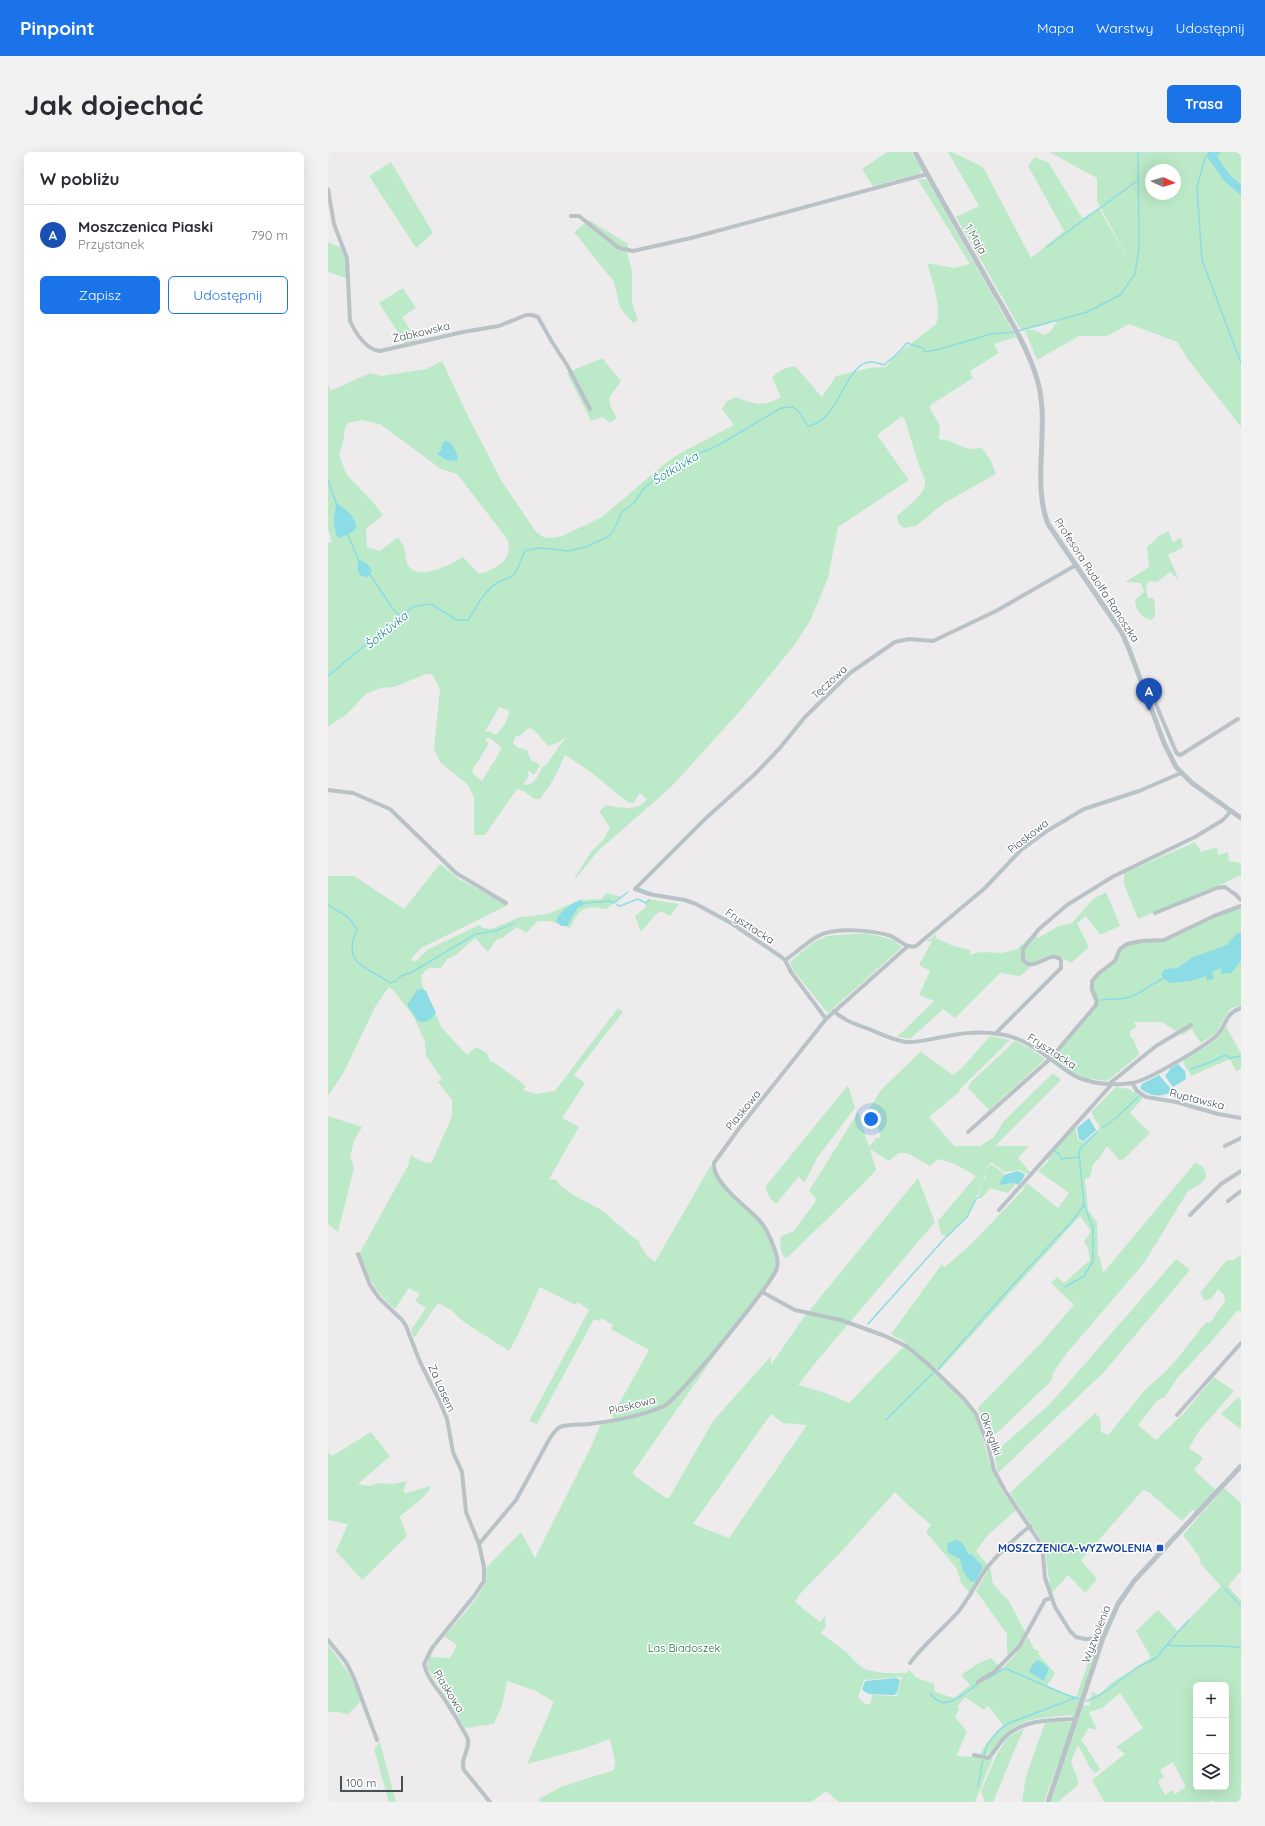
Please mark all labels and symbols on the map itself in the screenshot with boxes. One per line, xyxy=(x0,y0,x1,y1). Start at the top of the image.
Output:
north arrow xyxy=(1145,164,1181,200)
street label: 1 Maja xyxy=(962,221,990,257)
street label: Żabkowska xyxy=(391,319,451,345)
water label: Šotkůvka xyxy=(649,448,701,488)
street label: Profesora Rudolfa Ranoszka xyxy=(1051,515,1143,645)
water label: Šotkůvka xyxy=(361,608,411,652)
street label: Tęczowa xyxy=(808,662,850,702)
pin: A xyxy=(1136,678,1162,711)
street label: Piaskowa xyxy=(1005,816,1051,856)
street label: Frysztacka xyxy=(723,905,777,947)
street label: Frysztacka xyxy=(1025,1030,1079,1072)
street label: Ruptawska xyxy=(1168,1085,1226,1113)
street label: Piaskowa xyxy=(722,1087,764,1133)
your location xyxy=(861,1109,881,1129)
street label: Za Lasem xyxy=(425,1362,459,1414)
street label: Piaskowa xyxy=(607,1392,657,1418)
street label: Okręgliki xyxy=(977,1411,1005,1457)
place label: MOSZCZENICA-WYZWOLENIA xyxy=(998,1541,1152,1555)
marker: MOSZCZENICA-WYZWOLENIA xyxy=(1155,1543,1165,1553)
street label: Wyzwolenia xyxy=(1079,1603,1113,1665)
park label: Las Biadoszek xyxy=(648,1641,720,1655)
street label: Piaskowa xyxy=(430,1667,468,1715)
scale bar xyxy=(340,1774,403,1793)

